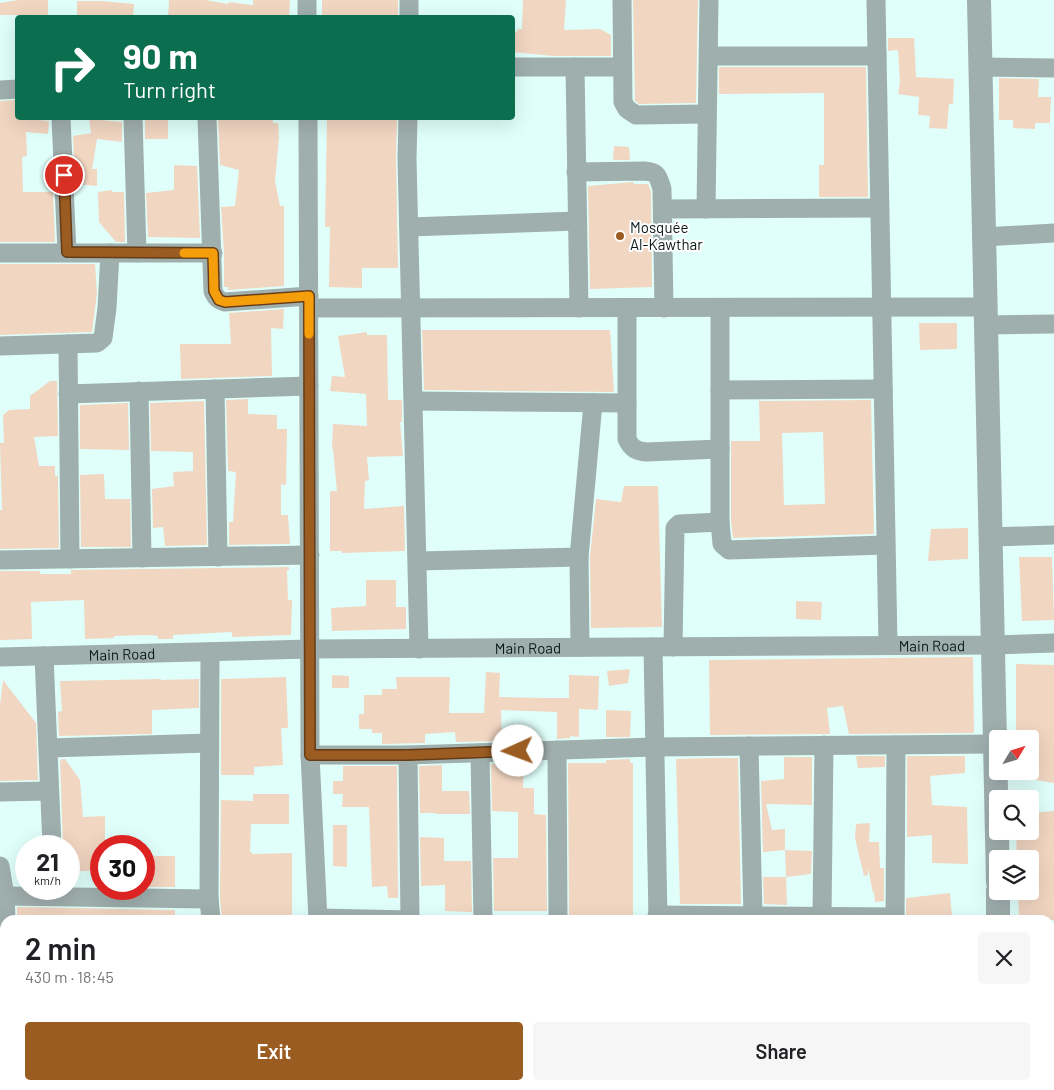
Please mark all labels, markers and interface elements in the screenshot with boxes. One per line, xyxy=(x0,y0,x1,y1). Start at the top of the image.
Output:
text: 90 m xyxy=(123,34,198,76)
icon: right xyxy=(40,35,105,100)
text: Turn right xyxy=(123,76,216,102)
pin xyxy=(43,154,85,196)
icon: arrive xyxy=(50,161,78,189)
place label: Mosquée Al-Kawthar xyxy=(630,218,703,253)
marker: Mosquée Al-Kawthar xyxy=(614,230,626,242)
street label: Main Road xyxy=(899,636,965,655)
street label: Main Road xyxy=(495,639,561,657)
street label: Main Road xyxy=(88,644,155,664)
position arrow xyxy=(491,724,543,776)
north arrow xyxy=(989,730,1039,780)
map controls xyxy=(989,730,1039,900)
button: search xyxy=(989,790,1039,840)
speed limit sign: 30 xyxy=(90,835,155,900)
text: 21 xyxy=(36,846,59,876)
button: layers xyxy=(989,850,1039,900)
text: km/h xyxy=(34,873,61,887)
text: 2 min xyxy=(25,930,96,966)
button: close xyxy=(978,932,1030,984)
text: 430 m · 18:45 xyxy=(25,967,114,986)
button: Exit xyxy=(25,1022,523,1080)
button: Share xyxy=(533,1022,1030,1080)

